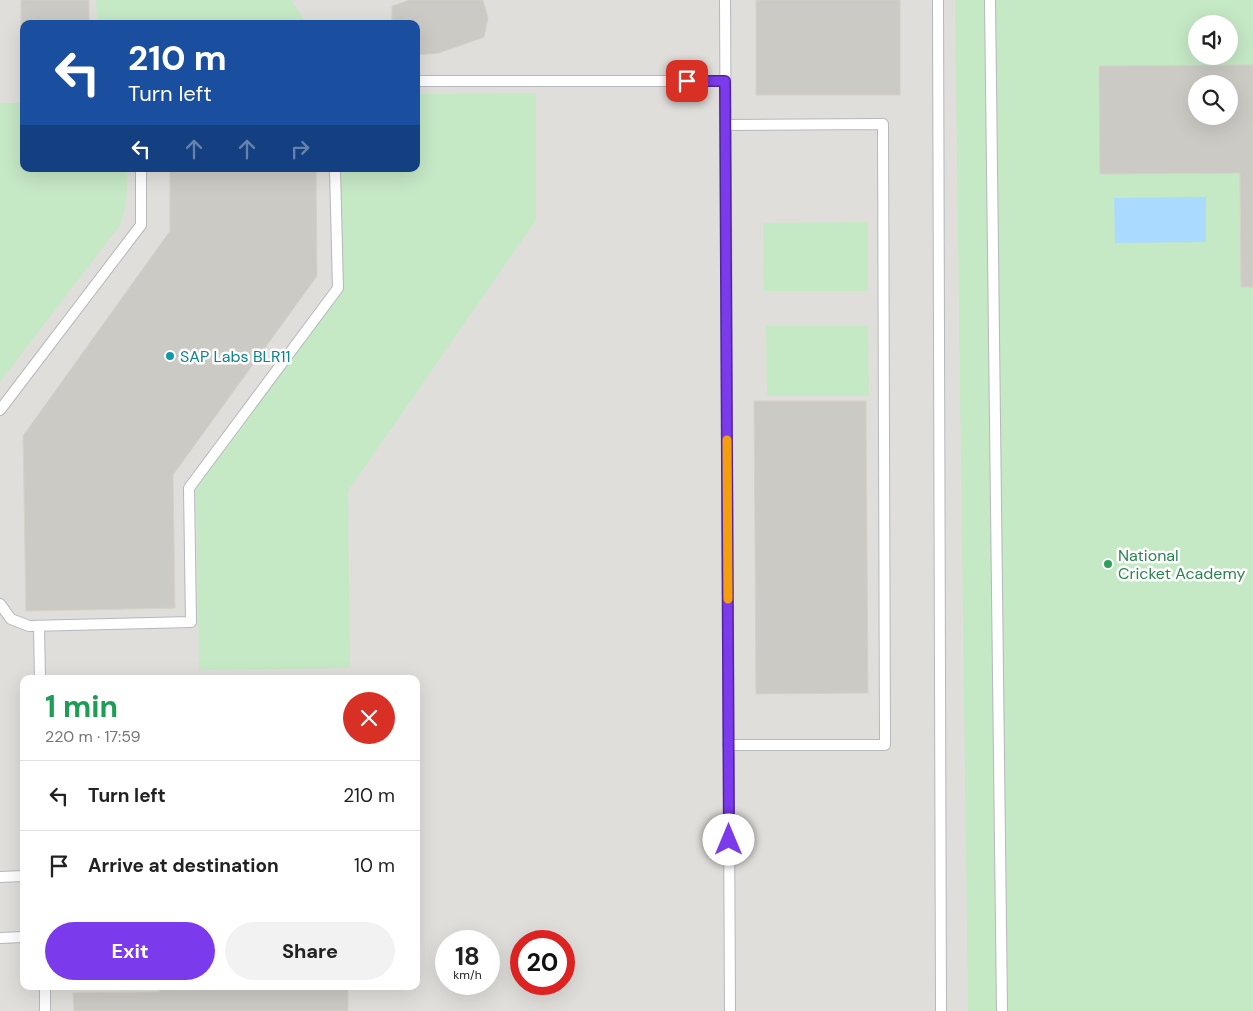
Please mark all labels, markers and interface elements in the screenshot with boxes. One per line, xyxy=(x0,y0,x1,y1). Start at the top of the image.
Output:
map controls xyxy=(1188,15,1238,125)
button: sound xyxy=(1188,15,1238,65)
text: 210 m xyxy=(128,35,227,81)
icon: left xyxy=(45,40,110,105)
pin xyxy=(666,60,708,102)
icon: arrive xyxy=(673,67,701,95)
button: search xyxy=(1188,75,1238,125)
text: Turn left xyxy=(128,79,212,108)
icon: left xyxy=(127,135,155,163)
icon: ahead xyxy=(180,135,208,163)
icon: ahead xyxy=(233,135,261,163)
icon: right xyxy=(286,135,314,163)
place label: SAP Labs BLR11 xyxy=(180,346,290,367)
marker: SAP Labs BLR11 xyxy=(164,350,176,362)
place label: National Cricket Academy xyxy=(1118,545,1245,584)
marker: National Cricket Academy xyxy=(1102,558,1114,570)
text: 1 min xyxy=(45,687,118,726)
button: close xyxy=(343,692,395,744)
text: 220 m · 17:59 xyxy=(45,726,141,747)
icon: left xyxy=(45,782,73,810)
text: Turn left xyxy=(88,783,166,808)
text: 210 m xyxy=(343,783,395,808)
position arrow xyxy=(702,813,754,865)
icon: arrive xyxy=(45,852,73,880)
text: Arrive at destination xyxy=(88,853,279,878)
text: 10 m xyxy=(354,853,395,878)
button: Exit xyxy=(45,922,215,980)
button: Share xyxy=(225,922,395,980)
speed limit sign: 20 xyxy=(510,930,575,995)
text: 18 xyxy=(455,940,480,973)
text: km/h xyxy=(453,967,482,983)

